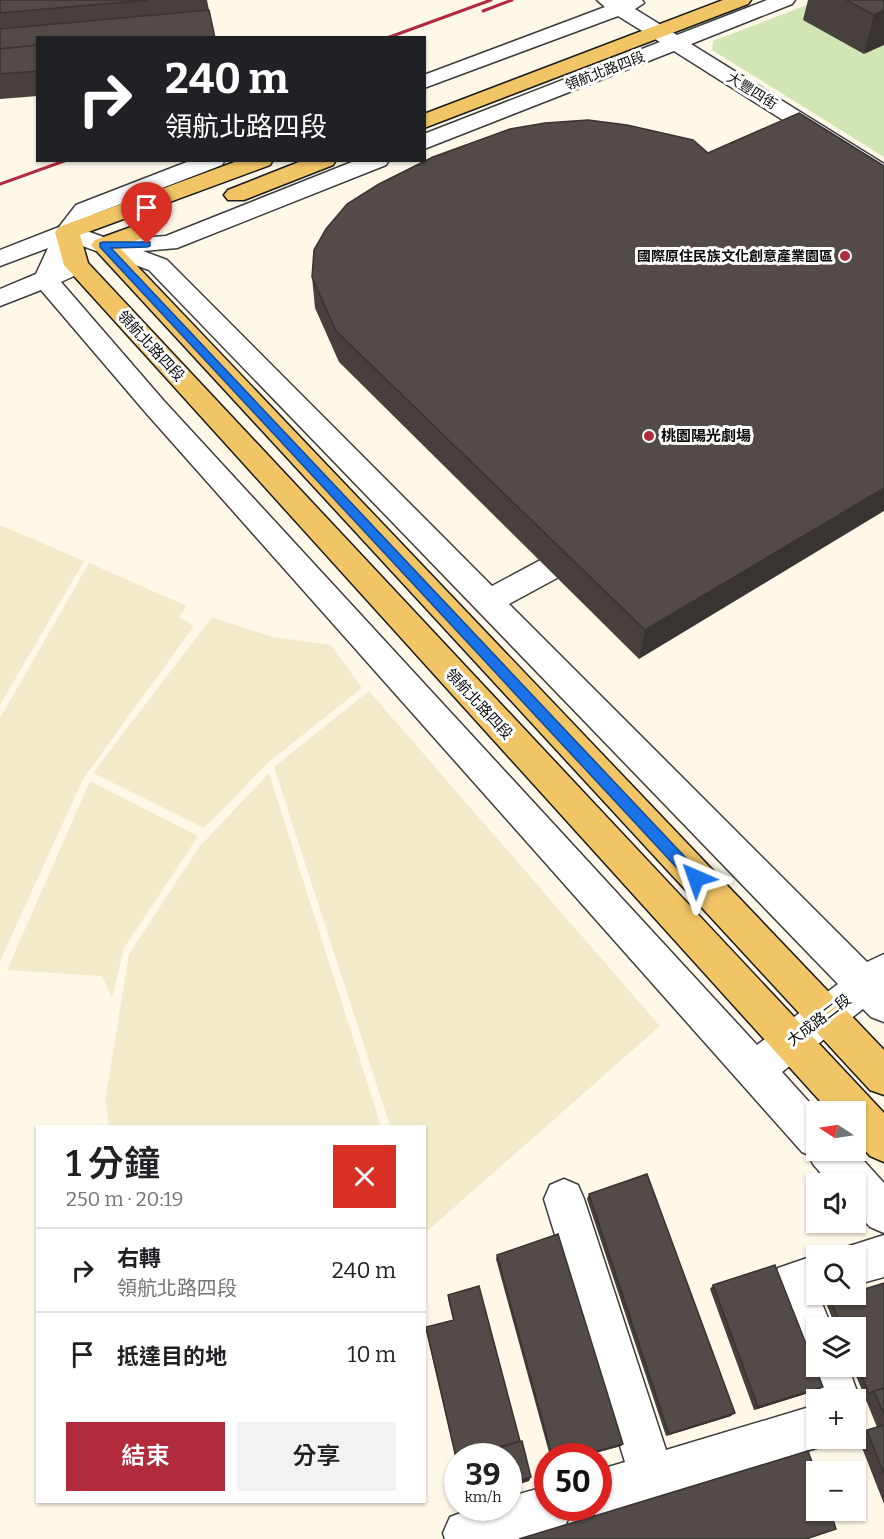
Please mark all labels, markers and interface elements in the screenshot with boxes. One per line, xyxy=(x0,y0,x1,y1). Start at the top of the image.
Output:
street label: 領航北路四段 xyxy=(563,48,647,94)
text: 240 m xyxy=(165,54,289,104)
icon: right xyxy=(66,60,144,138)
street label: 大豐四街 xyxy=(724,69,780,113)
text: 領航北路四段 xyxy=(165,111,327,143)
pin xyxy=(121,182,172,244)
icon: arrive xyxy=(130,191,163,224)
place label: 國際原住民族文化創意產業園區 xyxy=(637,248,833,265)
marker: 國際原住民族文化創意產業園區 xyxy=(838,249,852,263)
street label: 領航北路四段 xyxy=(114,307,188,385)
place label: 桃園陽光劇場 xyxy=(661,427,751,445)
marker: 桃園陽光劇場 xyxy=(642,429,656,443)
street label: 領航北路四段 xyxy=(442,665,516,743)
position arrow xyxy=(664,846,728,910)
street label: 大成路二段 xyxy=(784,990,854,1050)
north arrow xyxy=(806,1101,866,1161)
map controls xyxy=(806,1101,866,1521)
text: 1 分鐘 xyxy=(66,1142,160,1186)
button: close xyxy=(333,1145,396,1208)
button: sound xyxy=(806,1173,866,1233)
text: 250 m · 20:19 xyxy=(66,1187,183,1211)
text: 右轉 xyxy=(117,1245,161,1272)
button: search xyxy=(806,1245,866,1305)
icon: right xyxy=(66,1254,99,1287)
text: 240 m xyxy=(332,1257,396,1284)
text: 領航北路四段 xyxy=(117,1276,237,1300)
button: layers xyxy=(806,1317,866,1377)
icon: arrive xyxy=(66,1338,99,1371)
text: 10 m xyxy=(348,1341,396,1368)
text: 抵達目的地 xyxy=(117,1343,227,1370)
button: + xyxy=(806,1389,866,1449)
button: 結束 xyxy=(66,1422,225,1491)
button: 分享 xyxy=(237,1422,396,1491)
speed limit sign: 50 xyxy=(534,1443,612,1521)
text: 39 xyxy=(465,1457,501,1493)
button: − xyxy=(806,1461,866,1521)
text: km/h xyxy=(464,1488,502,1506)

